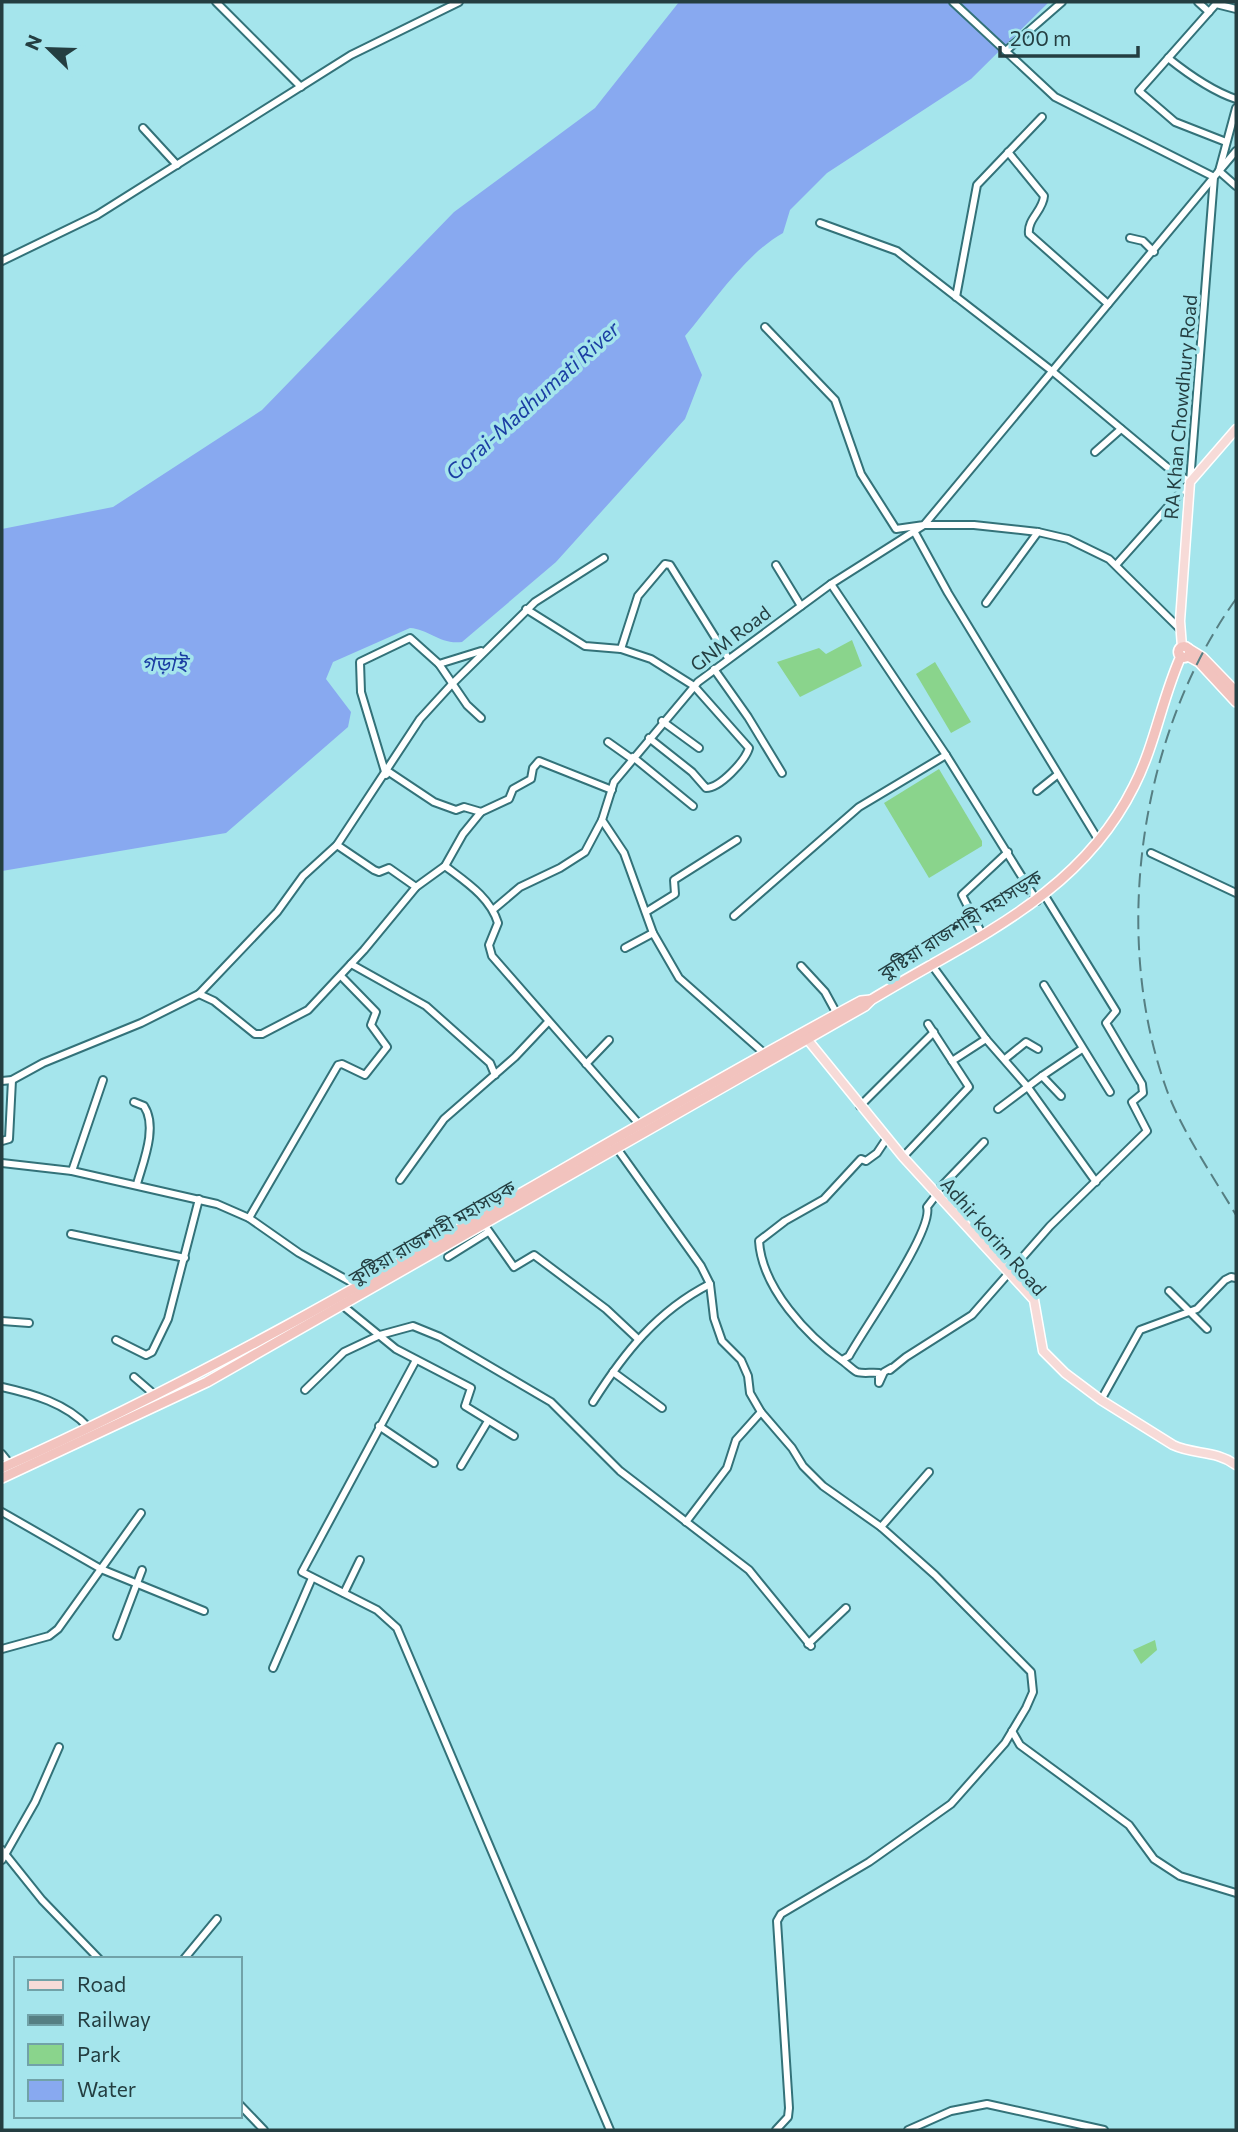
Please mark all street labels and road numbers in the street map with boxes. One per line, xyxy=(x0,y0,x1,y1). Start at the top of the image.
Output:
street label: RA Khan Chowdhury Road xyxy=(1159,294,1201,520)
street label: GNM Road xyxy=(685,600,775,676)
street label: কুষ্টিয়া রাজশাহী মহাসড়ক xyxy=(873,864,1047,985)
street label: Adhir korim Road xyxy=(936,1172,1052,1300)
street label: কুষ্টিয়া রাজশাহী মহাসড়ক xyxy=(344,1175,520,1290)

